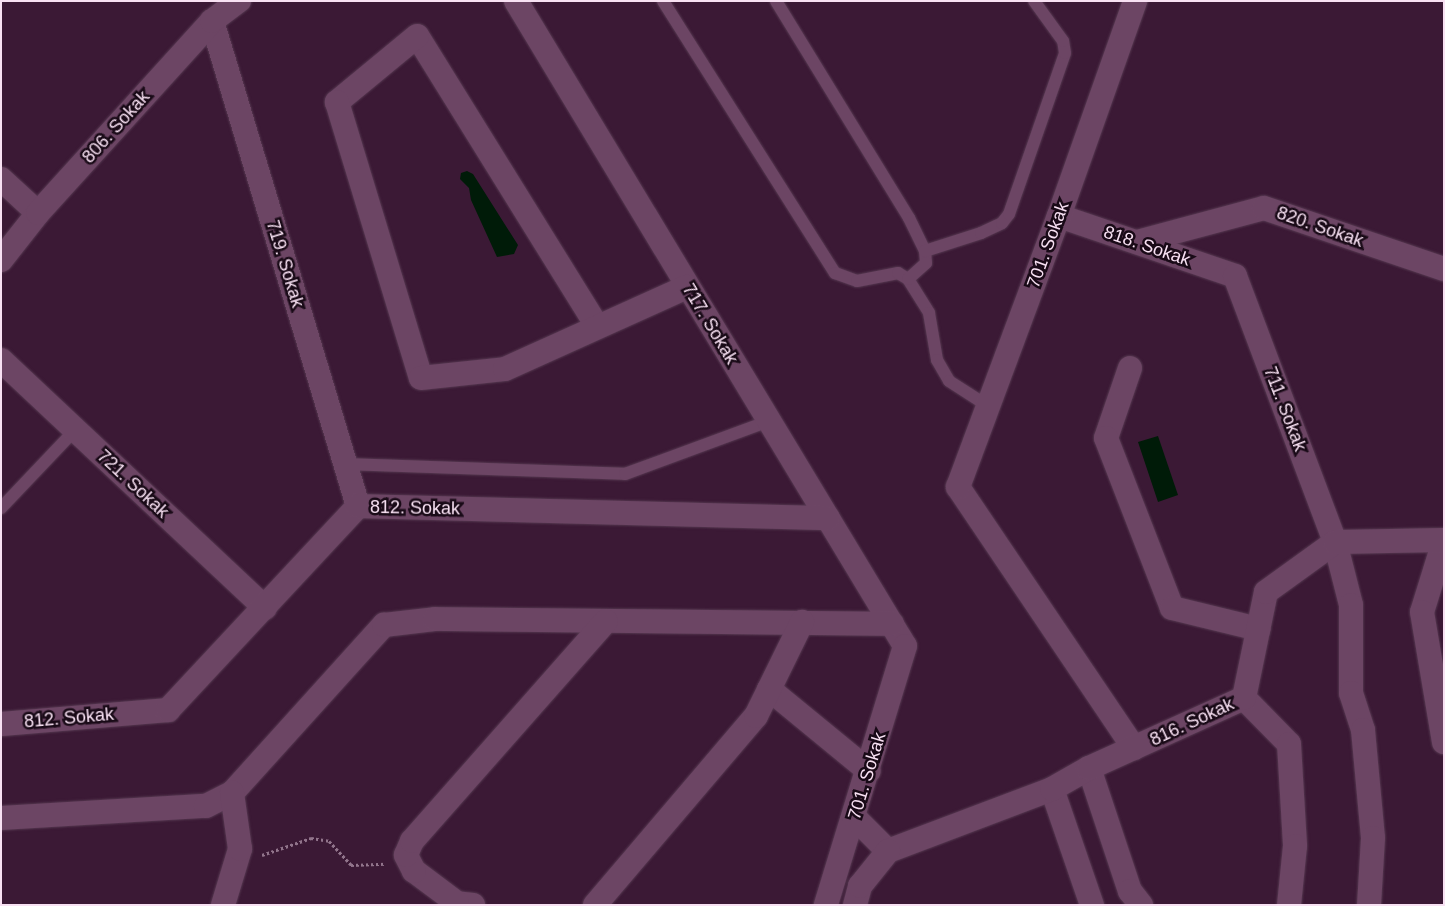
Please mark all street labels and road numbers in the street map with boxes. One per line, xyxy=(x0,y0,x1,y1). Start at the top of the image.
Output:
street label: 806. Sokak xyxy=(78,86,154,168)
street label: 701. Sokak xyxy=(1022,199,1074,291)
street label: 820. Sokak xyxy=(1274,202,1366,252)
street label: 719. Sokak xyxy=(262,218,308,310)
street label: 818. Sokak xyxy=(1101,221,1193,271)
street label: 717. Sokak xyxy=(678,280,742,368)
street label: 711. Sokak xyxy=(1259,364,1311,454)
street label: 721. Sokak xyxy=(93,445,173,523)
street label: 812. Sokak xyxy=(370,496,460,520)
street label: 816. Sokak xyxy=(1147,693,1237,751)
street label: 812. Sokak xyxy=(23,703,115,733)
street label: 701. Sokak xyxy=(844,730,890,822)

